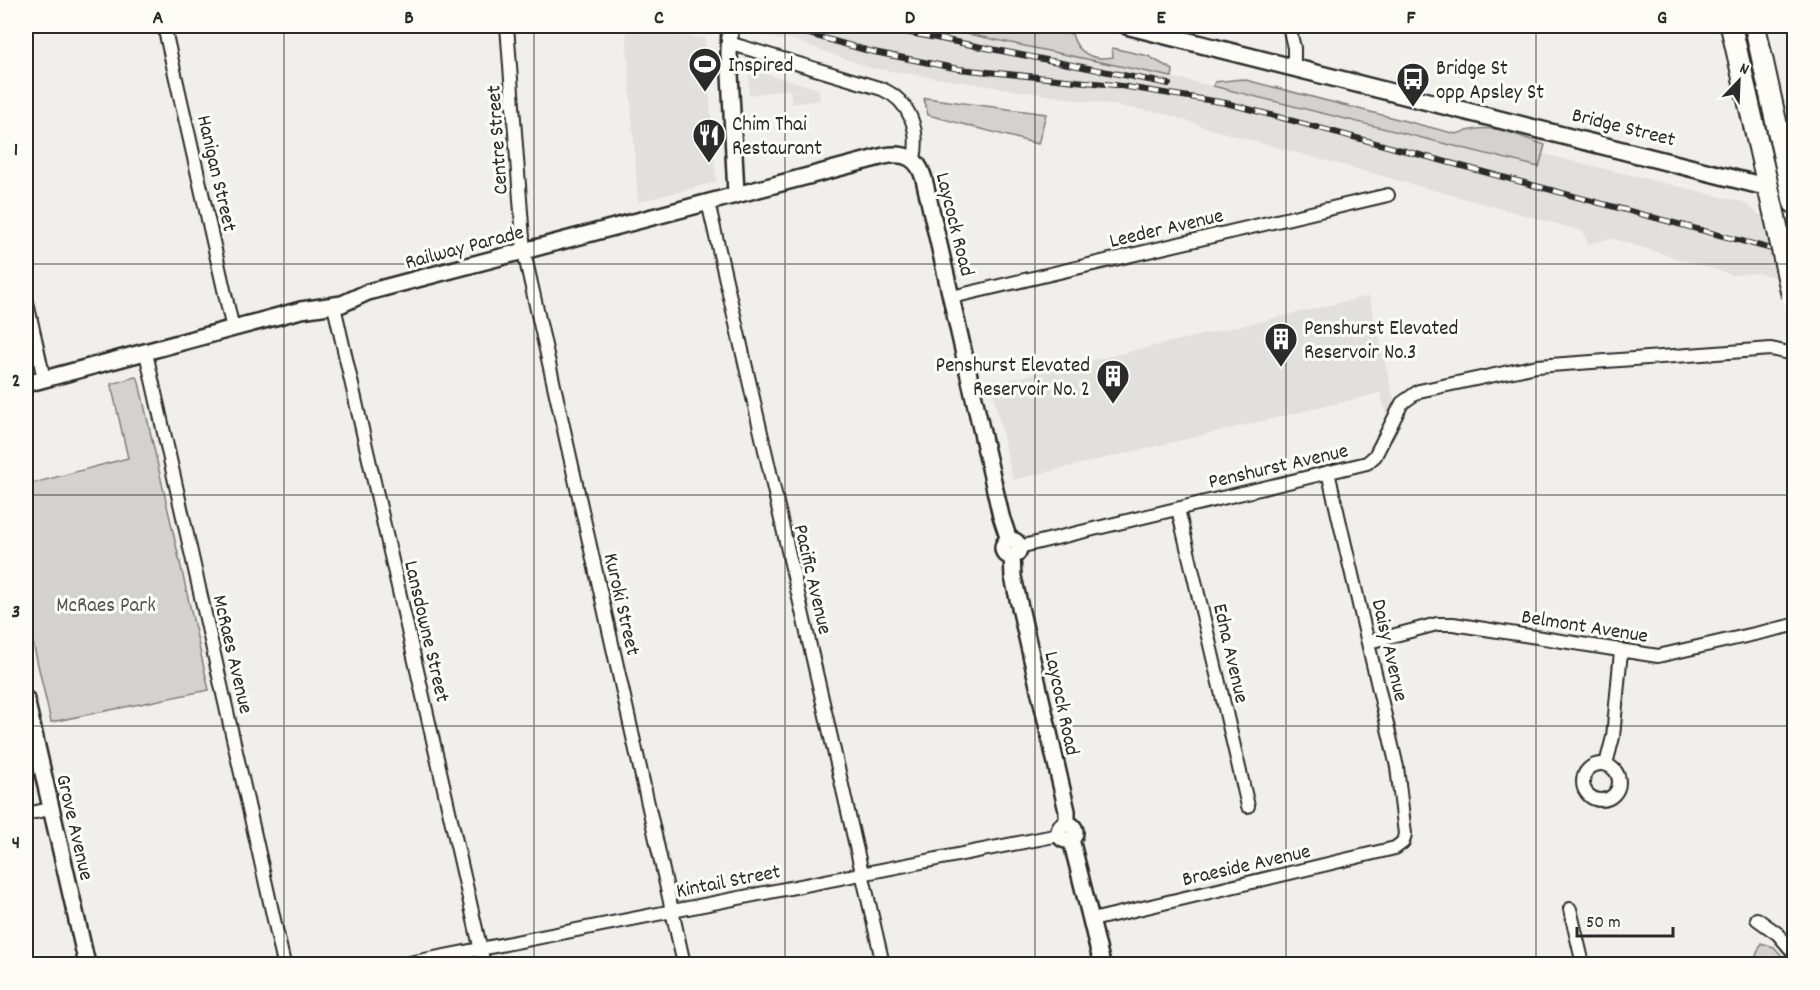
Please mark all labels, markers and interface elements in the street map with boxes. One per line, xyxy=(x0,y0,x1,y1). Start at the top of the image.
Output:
text: A xyxy=(153,5,164,33)
text: B xyxy=(404,5,414,33)
text: C xyxy=(654,5,664,33)
text: D xyxy=(905,5,916,33)
text: E xyxy=(1156,5,1166,33)
text: F xyxy=(1407,5,1417,33)
text: G xyxy=(1657,5,1667,33)
sports icon: Inspired xyxy=(687,46,723,93)
north arrow xyxy=(1709,51,1769,111)
place label: Inspired xyxy=(728,52,793,82)
place label: Bridge St opp Apsley St xyxy=(1436,55,1544,109)
text: N xyxy=(1736,57,1752,82)
bus stop icon: Bridge St opp Apsley St xyxy=(1395,61,1431,108)
street label: Centre Street xyxy=(480,84,518,196)
street label: Bridge Street xyxy=(1568,102,1678,156)
place label: Chim Thai Restaurant xyxy=(732,111,822,165)
street label: Hanigan Street xyxy=(187,112,243,235)
restaurant icon: Chim Thai Restaurant xyxy=(691,117,727,164)
text: 1 xyxy=(14,137,18,165)
street label: Laycock Road xyxy=(926,170,980,280)
street label: Leeder Avenue xyxy=(1107,202,1227,258)
street label: Railway Parade xyxy=(402,219,527,279)
place label: Penshurst Elevated Reservoir No.3 xyxy=(1304,315,1458,369)
building icon: Penshurst Elevated Reservoir No.3 xyxy=(1263,321,1299,368)
place label: Penshurst Elevated Reservoir No. 2 xyxy=(936,352,1090,406)
building icon: Penshurst Elevated Reservoir No. 2 xyxy=(1095,358,1131,405)
text: 2 xyxy=(12,368,20,396)
street label: Penshurst Avenue xyxy=(1206,437,1352,499)
street label: Pacific Avenue xyxy=(784,522,838,638)
street label: Kuroki Street xyxy=(594,551,646,659)
street label: Lansdowne Street xyxy=(394,558,456,706)
park label: McRaes Park xyxy=(56,592,156,622)
street label: McRaes Avenue xyxy=(203,592,259,717)
street label: Daisy Avenue xyxy=(1362,597,1414,705)
text: 3 xyxy=(12,599,20,627)
street label: Edna Avenue xyxy=(1203,601,1255,706)
street label: Belmont Avenue xyxy=(1519,603,1650,653)
street label: Laycock Road xyxy=(1034,649,1086,759)
street label: Grove Avenue xyxy=(46,772,100,884)
text: 4 xyxy=(12,830,20,858)
street label: Braeside Avenue xyxy=(1180,838,1314,896)
street label: Kintail Street xyxy=(674,858,783,908)
scale bar xyxy=(1577,900,1673,938)
text: 50 m xyxy=(1586,911,1621,936)

